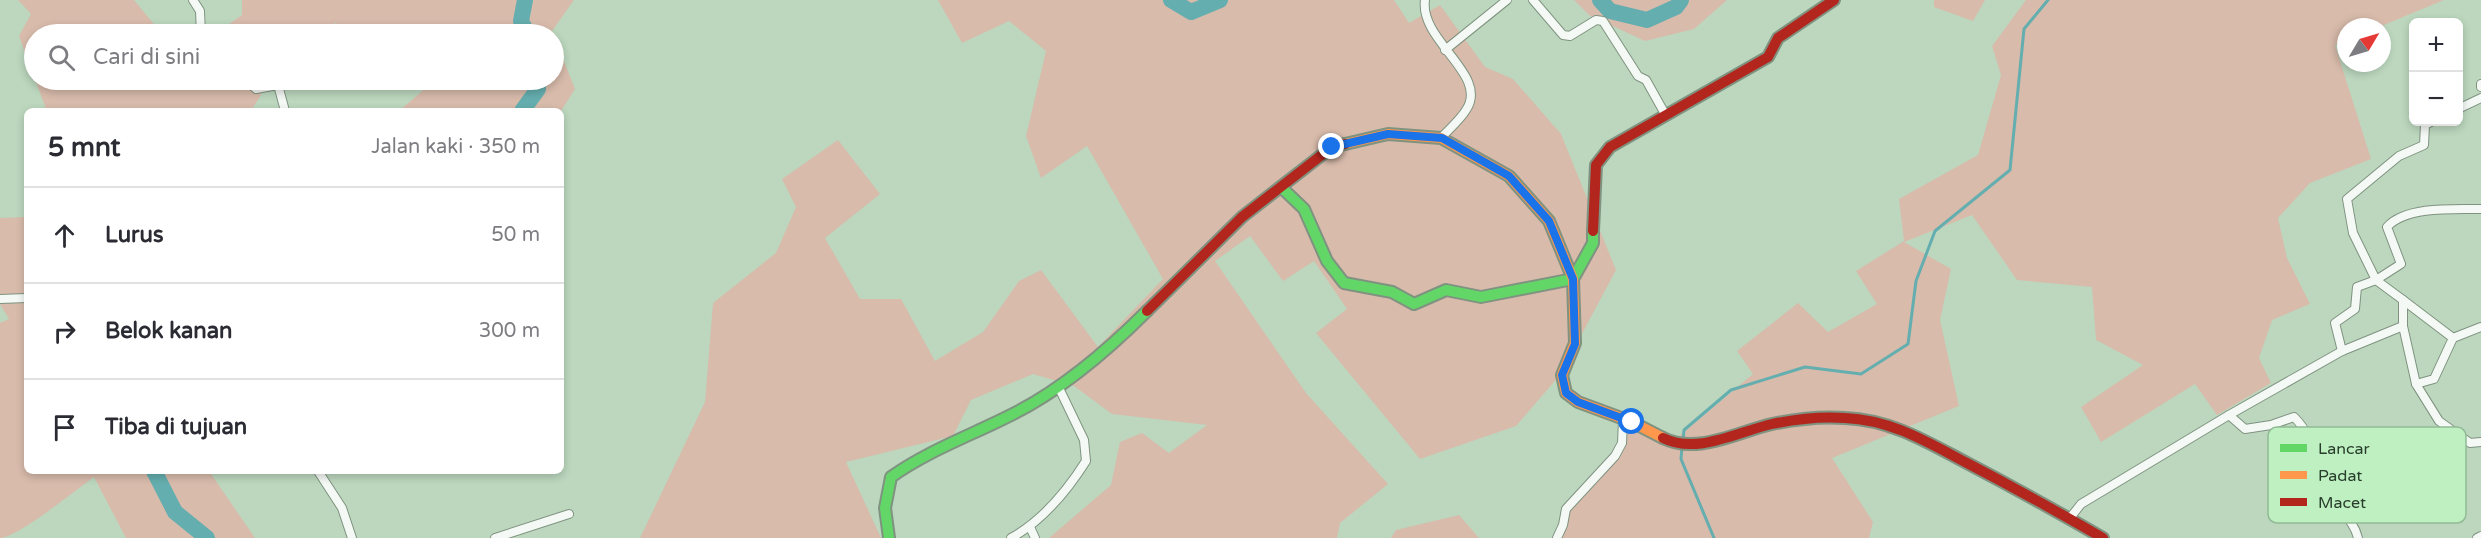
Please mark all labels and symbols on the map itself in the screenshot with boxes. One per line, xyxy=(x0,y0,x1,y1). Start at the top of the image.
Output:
north arrow xyxy=(2337,18,2391,72)
route end xyxy=(1318,133,1344,159)
route start xyxy=(1618,408,1644,434)
legend xyxy=(2268,427,2466,523)
text: Lancar xyxy=(2318,439,2370,459)
text: Padat xyxy=(2318,466,2362,486)
text: Macet xyxy=(2318,493,2366,513)

